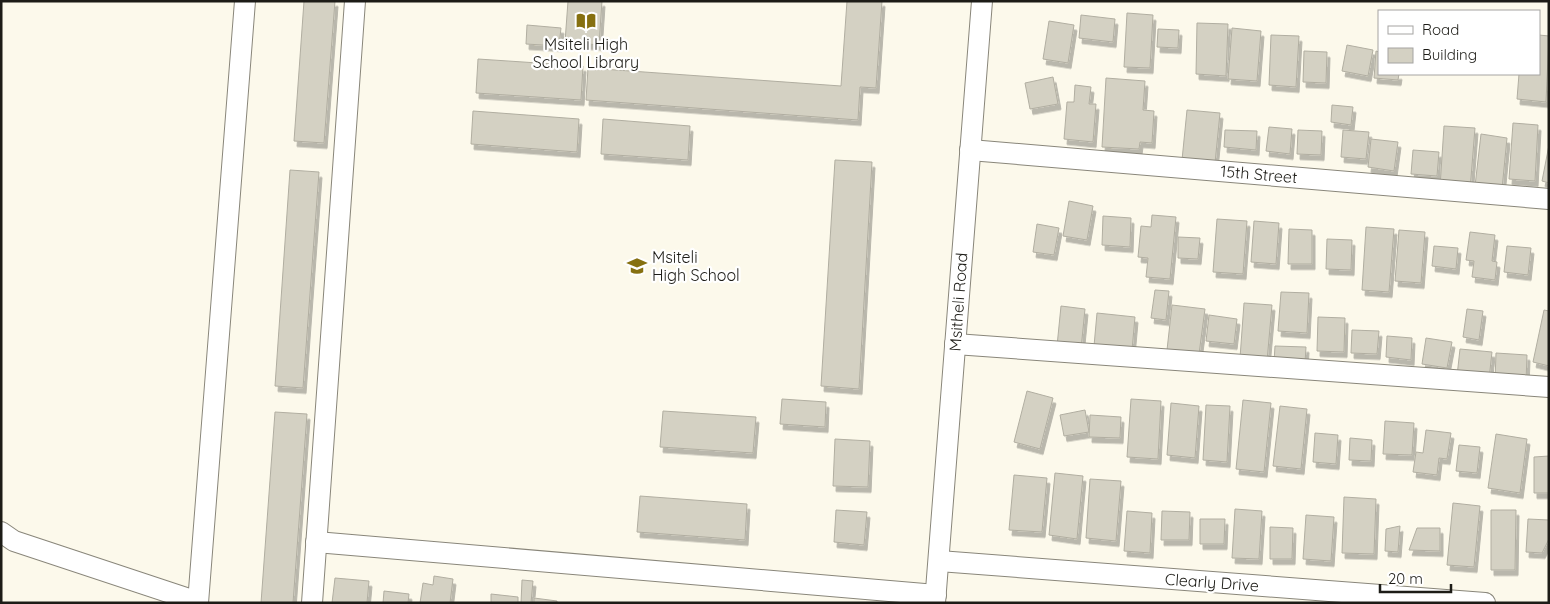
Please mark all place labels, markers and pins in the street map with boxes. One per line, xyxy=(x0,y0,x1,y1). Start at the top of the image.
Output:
library icon: Msiteli High School Library xyxy=(575,10,597,32)
place label: Msiteli High School Library xyxy=(533,34,639,72)
place label: Msiteli High School xyxy=(652,247,740,285)
school or university icon: Msiteli High School xyxy=(626,255,648,277)

